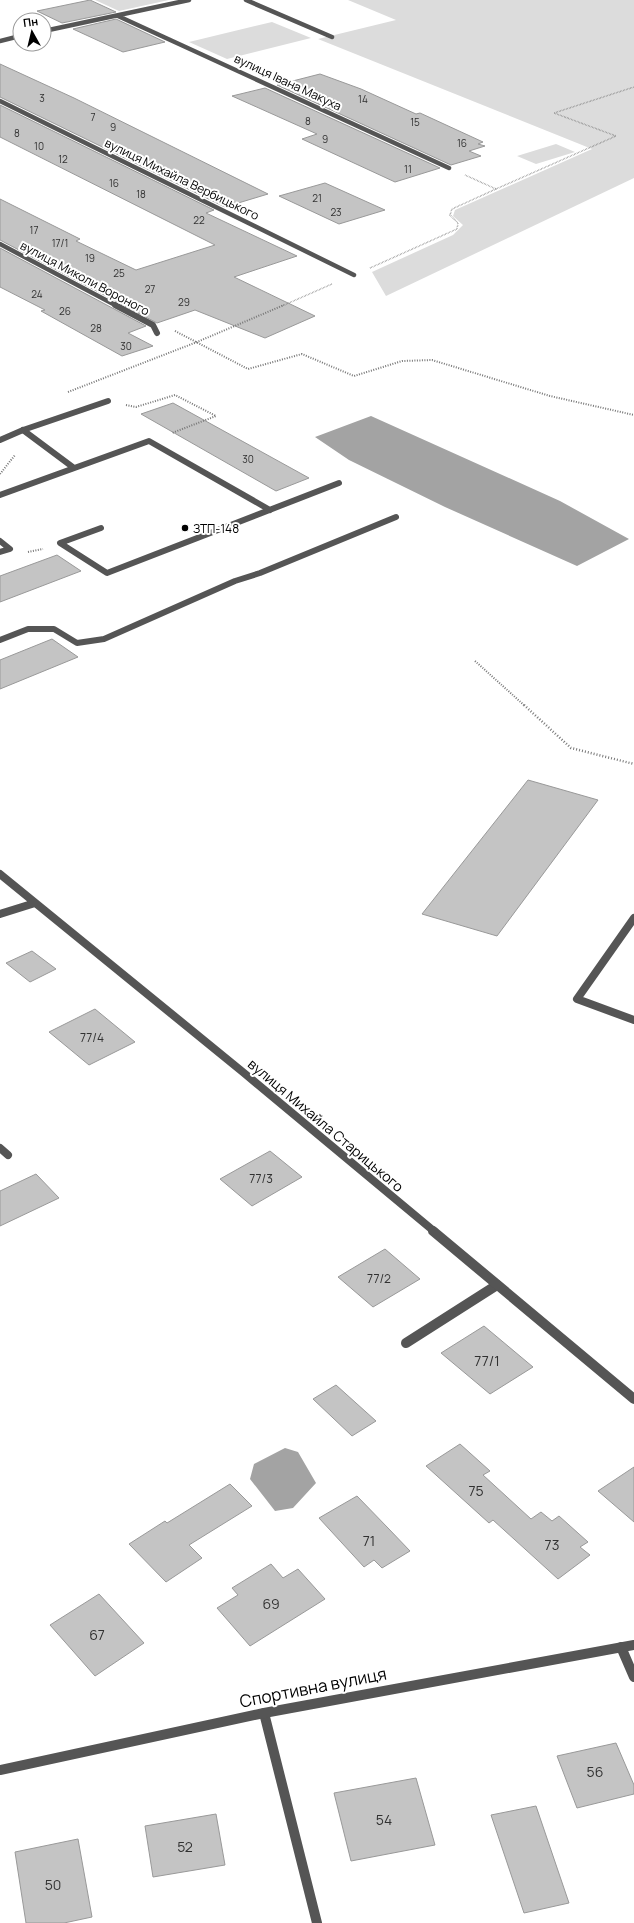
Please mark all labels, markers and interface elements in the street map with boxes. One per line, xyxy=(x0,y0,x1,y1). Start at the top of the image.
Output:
north arrow xyxy=(12,12,52,52)
text: Пн xyxy=(22,13,39,30)
street label: вулиця Івана Макуха xyxy=(232,50,344,114)
house number: 3 xyxy=(39,91,45,105)
house number: 14 xyxy=(358,92,368,106)
house number: 7 xyxy=(90,110,96,124)
house number: 8 xyxy=(305,114,311,128)
house number: 15 xyxy=(410,115,420,129)
house number: 9 xyxy=(110,120,116,134)
house number: 8 xyxy=(14,126,20,140)
house number: 9 xyxy=(322,132,328,146)
street label: вулиця Михайла Вербицького xyxy=(102,134,262,224)
house number: 16 xyxy=(457,136,467,150)
house number: 10 xyxy=(34,139,44,153)
house number: 12 xyxy=(58,152,68,166)
house number: 11 xyxy=(404,162,412,176)
house number: 16 xyxy=(109,176,119,190)
house number: 18 xyxy=(136,187,146,201)
house number: 21 xyxy=(312,191,322,205)
house number: 23 xyxy=(330,205,342,219)
house number: 22 xyxy=(193,213,205,227)
house number: 17 xyxy=(30,223,38,237)
house number: 17/1 xyxy=(52,236,68,250)
street label: вулиця Миколи Вороного xyxy=(17,237,153,319)
house number: 19 xyxy=(85,251,95,265)
house number: 25 xyxy=(113,266,125,280)
house number: 27 xyxy=(145,282,155,296)
house number: 24 xyxy=(31,287,43,301)
house number: 29 xyxy=(178,295,190,309)
house number: 26 xyxy=(59,304,71,318)
house number: 28 xyxy=(90,321,102,335)
house number: 30 xyxy=(120,339,132,353)
house number: 30 xyxy=(242,452,254,466)
place label: ЗТП-148 xyxy=(193,520,239,537)
marker: ЗТП-148 xyxy=(180,523,190,533)
house number: 77/4 xyxy=(80,1029,104,1046)
street label: вулиця Михайла Старицького xyxy=(244,1054,408,1196)
house number: 77/3 xyxy=(249,1170,273,1187)
house number: 77/2 xyxy=(367,1270,391,1287)
house number: 77/1 xyxy=(474,1351,500,1370)
house number: 75 xyxy=(468,1481,484,1500)
house number: 71 xyxy=(363,1531,375,1550)
house number: 73 xyxy=(545,1535,559,1554)
house number: 69 xyxy=(262,1594,280,1613)
house number: 67 xyxy=(89,1625,105,1644)
street label: Спортивна вулиця xyxy=(238,1661,388,1713)
house number: 56 xyxy=(587,1762,603,1781)
house number: 54 xyxy=(376,1810,392,1829)
house number: 52 xyxy=(177,1837,193,1856)
house number: 50 xyxy=(45,1875,61,1894)

